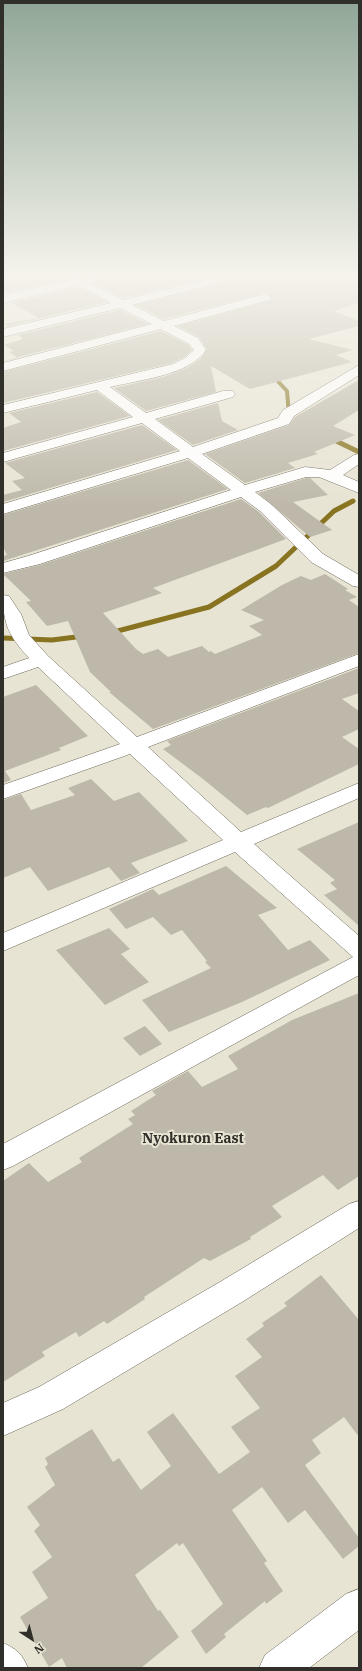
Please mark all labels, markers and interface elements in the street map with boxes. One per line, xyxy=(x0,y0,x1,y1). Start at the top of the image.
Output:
district label: Nyokuron East xyxy=(142,1131,244,1147)
north arrow xyxy=(12,1619,52,1659)
text: N xyxy=(31,1640,47,1657)

